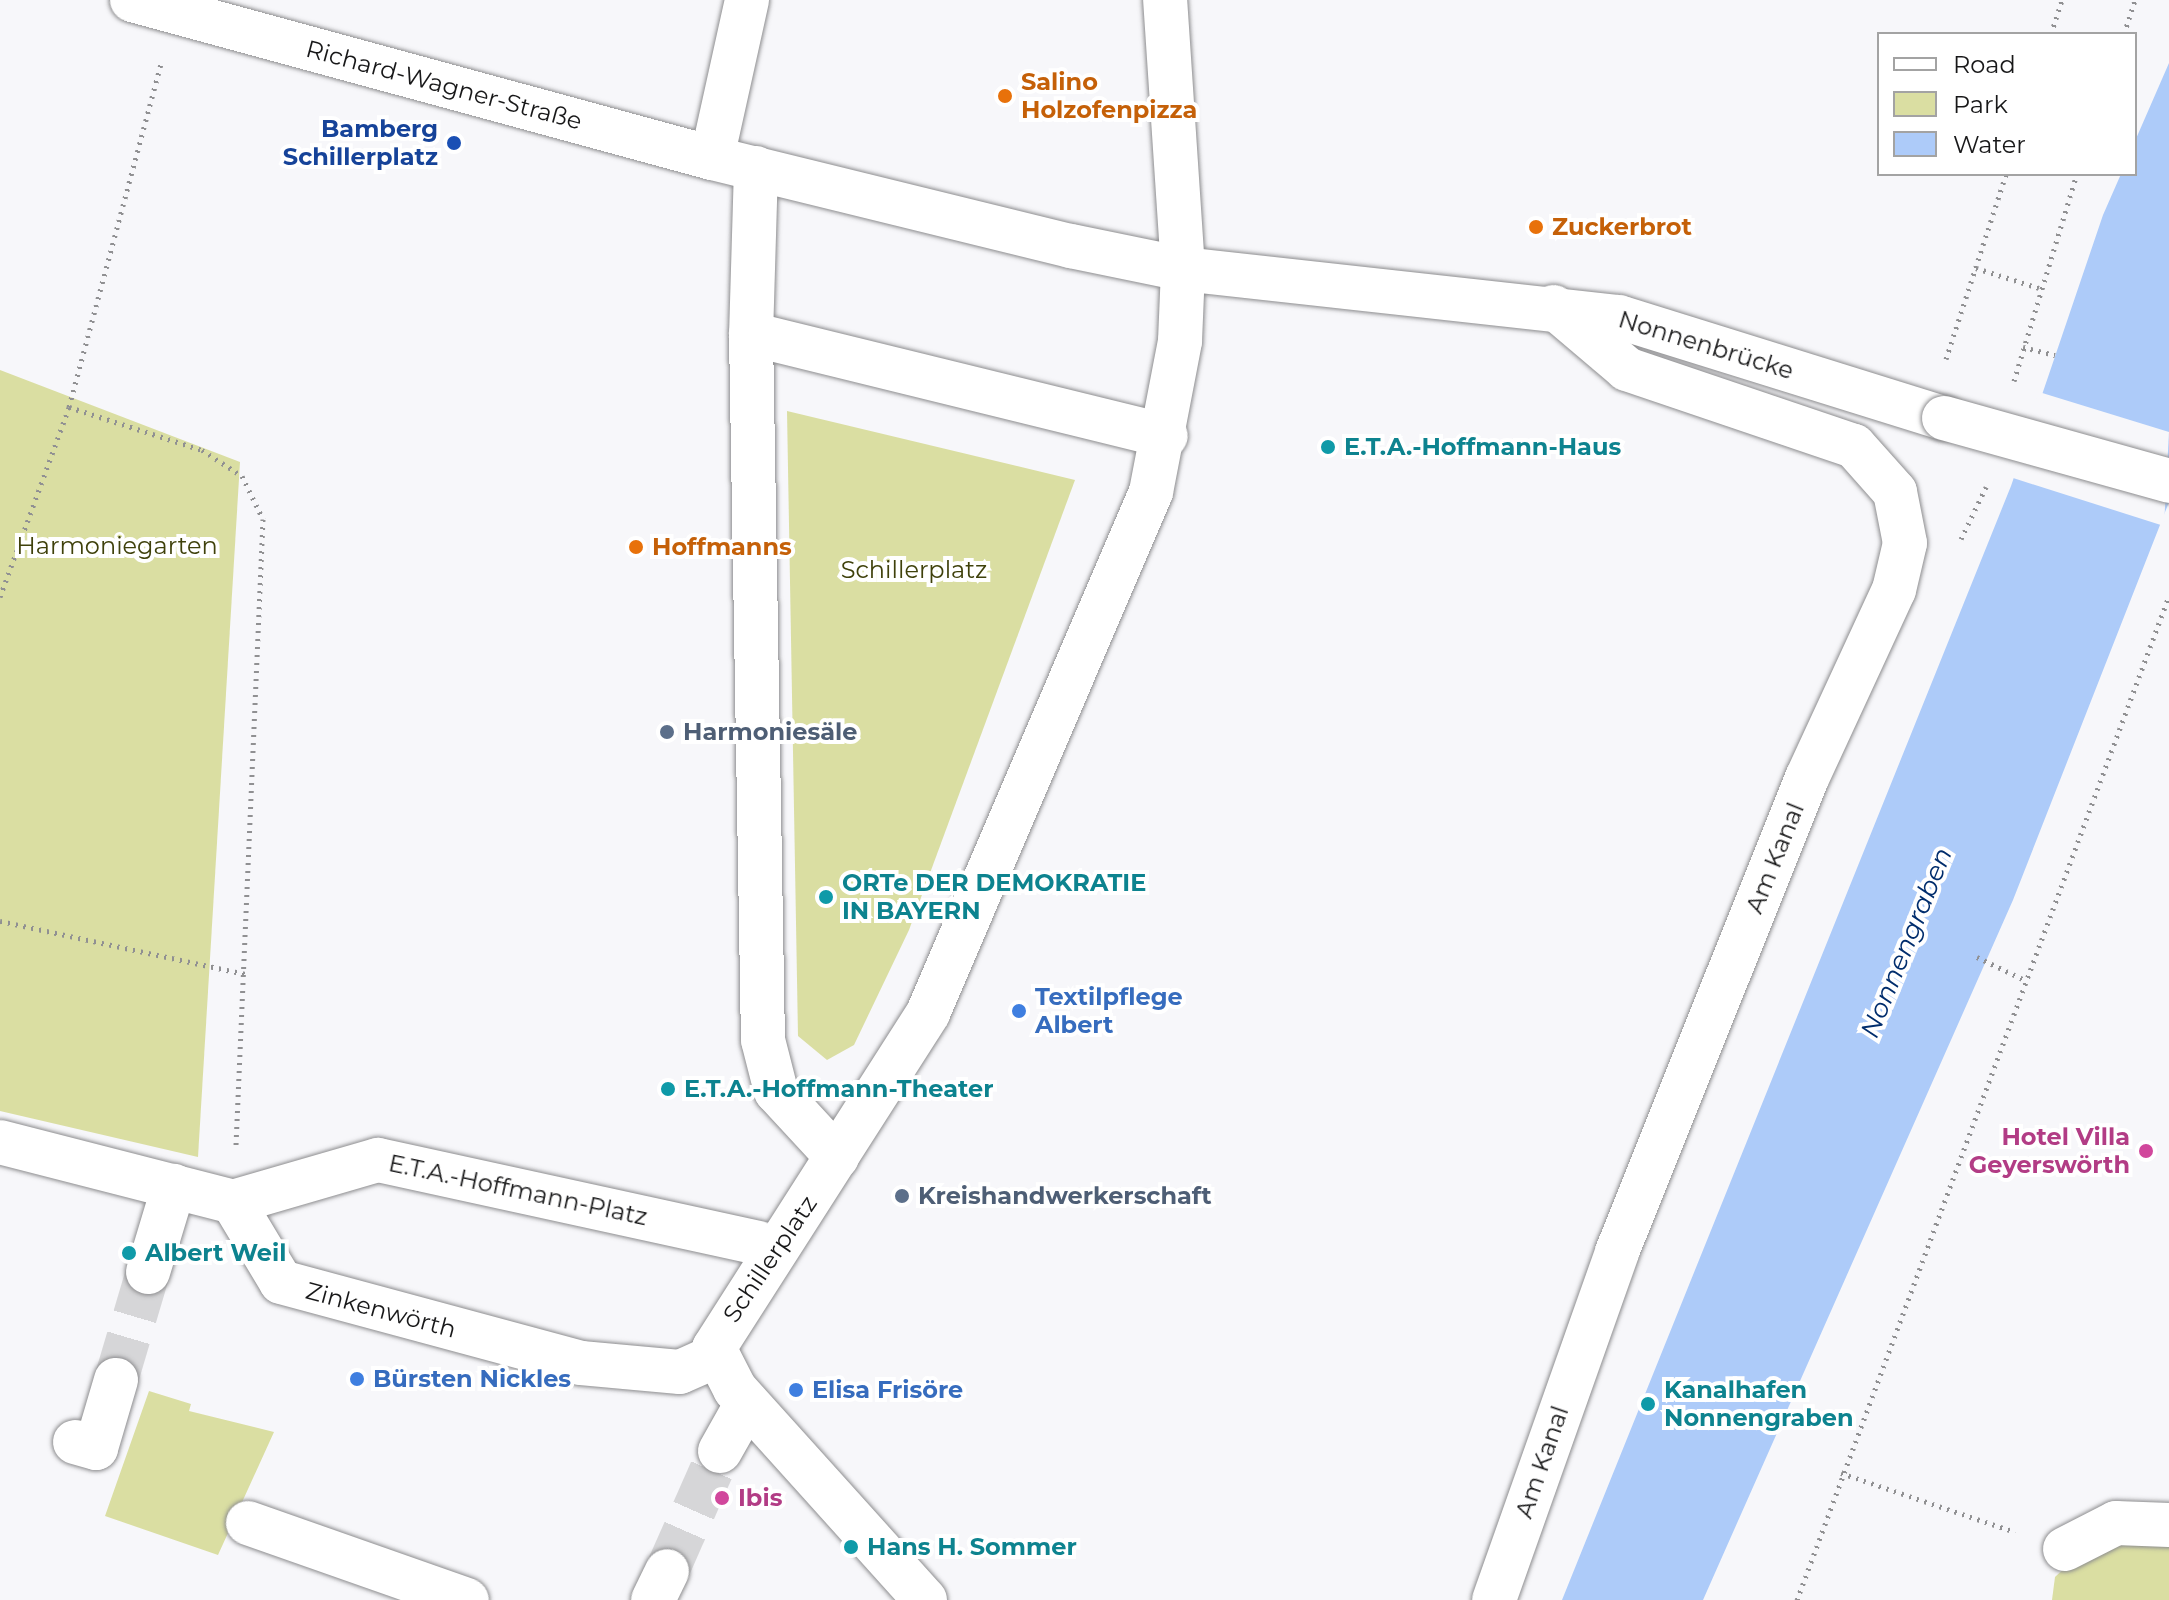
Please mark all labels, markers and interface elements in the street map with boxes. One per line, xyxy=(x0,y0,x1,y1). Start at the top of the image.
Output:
legend xyxy=(1877,32,2137,176)
street label: Richard-Wagner-Straße xyxy=(303,34,585,136)
text: Road xyxy=(1953,50,2016,79)
place label: Salino Holzofenpizza xyxy=(1021,68,1197,124)
marker: Salino Holzofenpizza xyxy=(996,87,1014,105)
text: Park xyxy=(1953,90,2008,119)
place label: Bamberg Schillerplatz xyxy=(283,115,438,171)
text: Water xyxy=(1953,130,2026,159)
marker: Bamberg Schillerplatz xyxy=(445,134,463,152)
place label: Zuckerbrot xyxy=(1552,213,1692,241)
marker: Zuckerbrot xyxy=(1527,218,1545,236)
street label: Nonnenbrücke xyxy=(1615,305,1797,385)
place label: E.T.A.-Hoffmann-Haus xyxy=(1344,433,1621,461)
marker: E.T.A.-Hoffmann-Haus xyxy=(1319,438,1337,456)
park label: Harmoniegarten xyxy=(16,532,218,560)
place label: Hoffmanns xyxy=(652,533,792,561)
marker: Hoffmanns xyxy=(627,538,645,556)
park label: Schillerplatz xyxy=(841,556,987,584)
place label: Harmoniesäle xyxy=(683,718,857,746)
marker: Harmoniesäle xyxy=(658,723,676,741)
street label: Am Kanal xyxy=(1740,799,1810,917)
water label: Nonnengraben xyxy=(1855,843,1959,1043)
place label: ORTe DER DEMOKRATIE IN BAYERN xyxy=(842,869,1146,925)
marker: ORTe DER DEMOKRATIE IN BAYERN xyxy=(817,888,835,906)
place label: Textilpflege Albert xyxy=(1035,983,1183,1039)
marker: Textilpflege Albert xyxy=(1010,1002,1028,1020)
place label: E.T.A.-Hoffmann-Theater xyxy=(684,1075,993,1103)
marker: E.T.A.-Hoffmann-Theater xyxy=(659,1080,677,1098)
place label: Hotel Villa Geyerswörth xyxy=(1969,1123,2130,1179)
marker: Hotel Villa Geyerswörth xyxy=(2137,1142,2155,1160)
street label: E.T.A.-Hoffmann-Platz xyxy=(386,1149,650,1231)
place label: Kreishandwerkerschaft xyxy=(918,1182,1212,1210)
marker: Kreishandwerkerschaft xyxy=(893,1187,911,1205)
street label: Schillerplatz xyxy=(717,1190,823,1328)
place label: Albert Weil xyxy=(145,1239,286,1267)
marker: Albert Weil xyxy=(120,1244,138,1262)
street label: Zinkenwörth xyxy=(303,1276,459,1344)
place label: Bürsten Nickles xyxy=(373,1365,571,1393)
marker: Bürsten Nickles xyxy=(348,1370,366,1388)
place label: Elisa Frisöre xyxy=(812,1376,963,1404)
place label: Kanalhafen Nonnengraben xyxy=(1664,1376,1854,1432)
marker: Elisa Frisöre xyxy=(787,1381,805,1399)
marker: Kanalhafen Nonnengraben xyxy=(1639,1395,1657,1413)
street label: Am Kanal xyxy=(1509,1402,1575,1522)
place label: Ibis xyxy=(738,1484,782,1512)
marker: Ibis xyxy=(713,1489,731,1507)
place label: Hans H. Sommer xyxy=(867,1533,1077,1561)
marker: Hans H. Sommer xyxy=(842,1538,860,1556)

